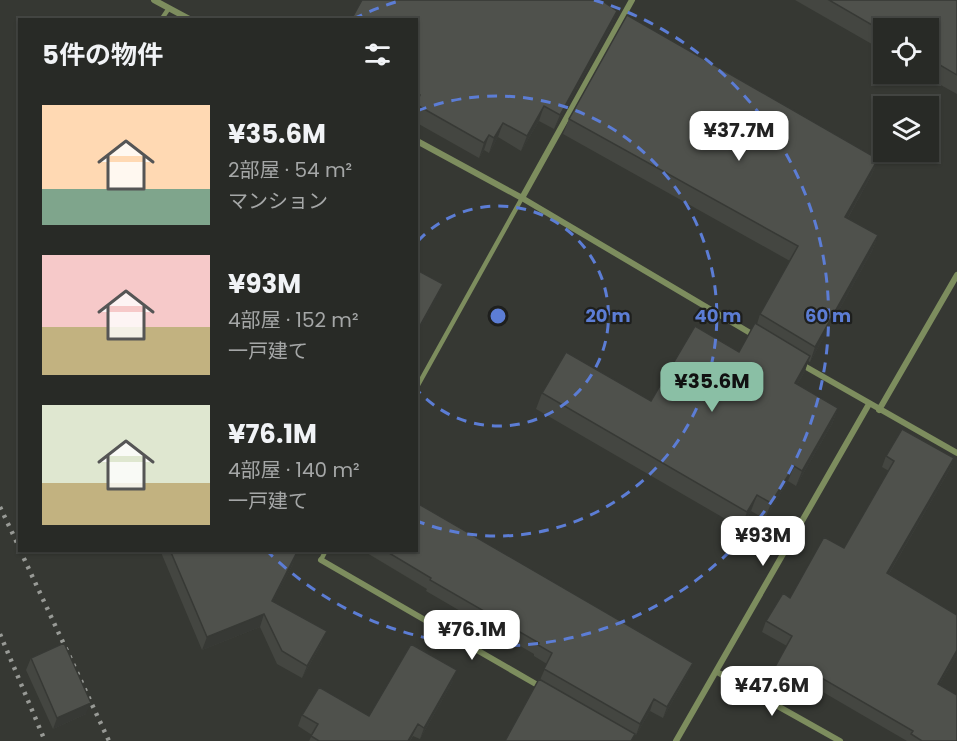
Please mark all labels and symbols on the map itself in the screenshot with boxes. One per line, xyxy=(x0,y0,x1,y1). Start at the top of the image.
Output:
pin: ¥37.7M xyxy=(690,111,788,162)
text: 20 m xyxy=(586,303,630,328)
text: 40 m xyxy=(695,303,741,328)
text: 60 m xyxy=(805,303,851,328)
centre of rings xyxy=(488,306,508,326)
pin: ¥35.6M xyxy=(663,362,761,413)
pin: ¥93M xyxy=(727,516,799,567)
pin: ¥76.1M xyxy=(423,610,521,661)
pin: ¥47.6M xyxy=(723,666,821,717)

